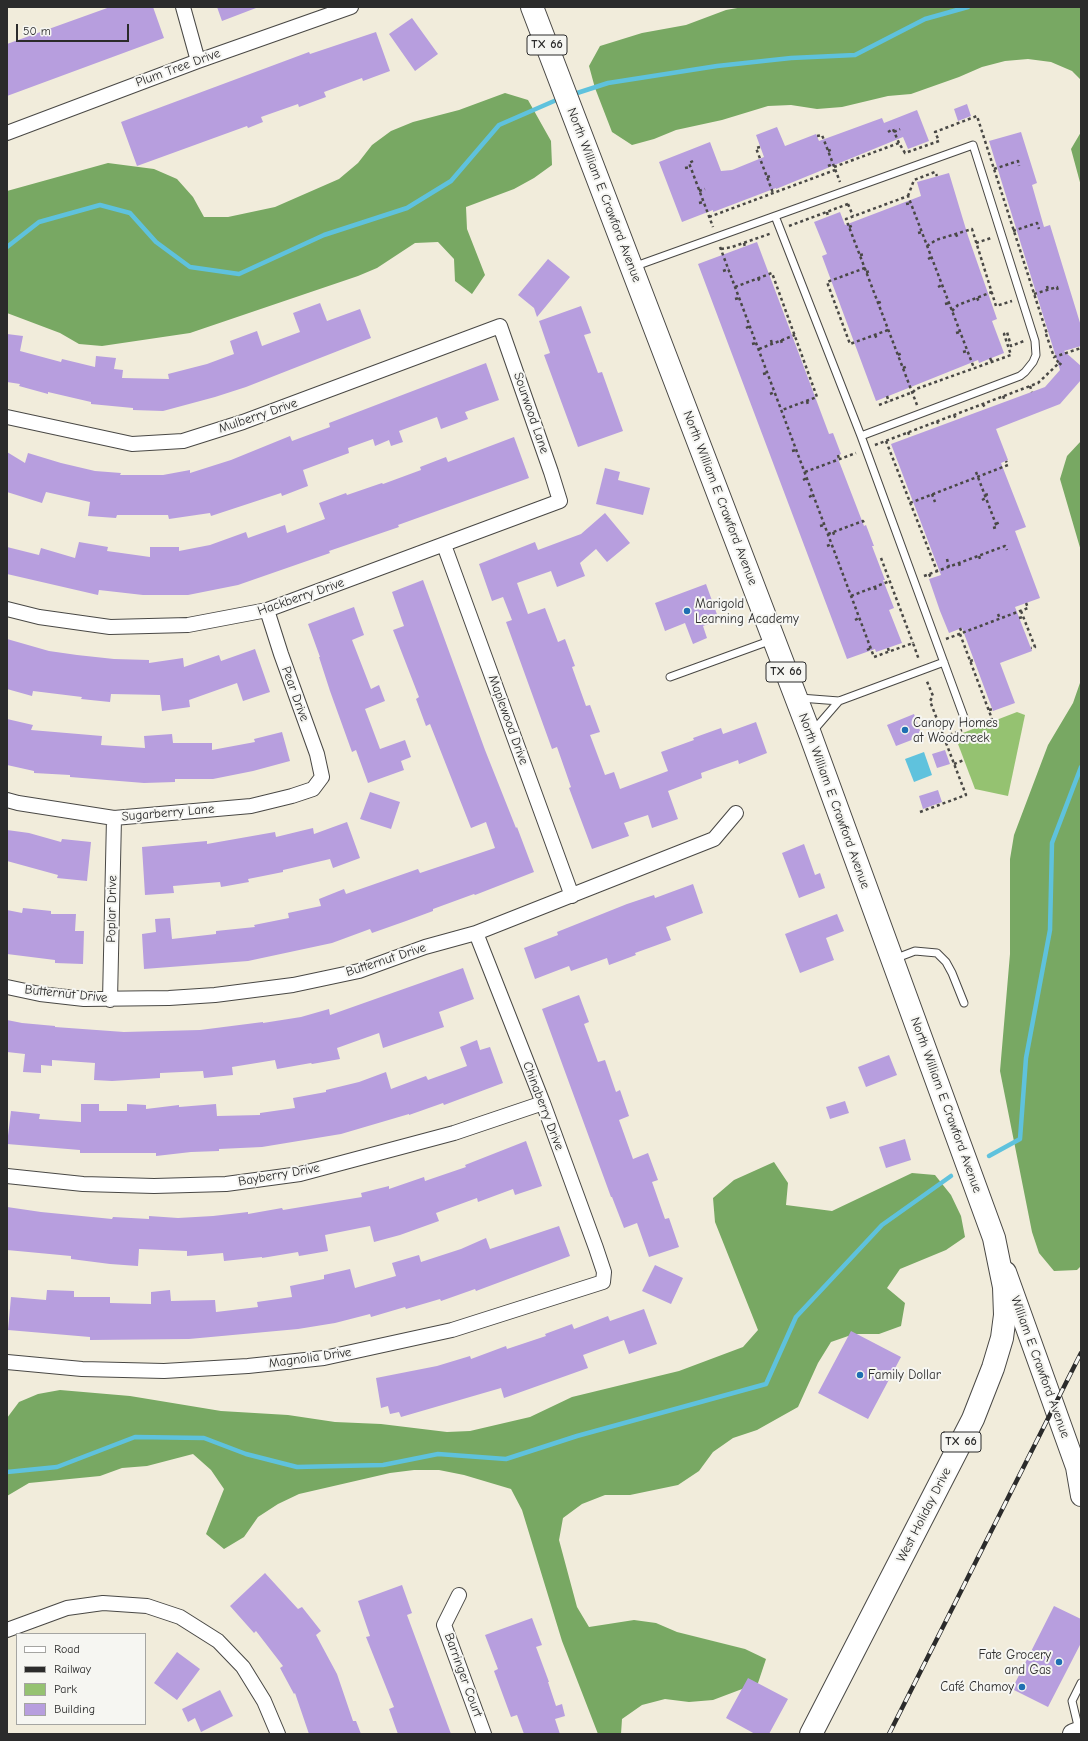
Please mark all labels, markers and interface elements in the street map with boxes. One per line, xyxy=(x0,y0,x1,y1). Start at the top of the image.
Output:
scale bar xyxy=(18,16,131,42)
text: 50 m xyxy=(23,24,51,38)
road number: TX 66 xyxy=(527,35,567,55)
street label: Plum Tree Drive xyxy=(134,45,222,91)
street label: North William E Crawford Avenue xyxy=(563,106,645,284)
street label: Sourwood Lane xyxy=(510,370,552,456)
street label: Mulberry Drive xyxy=(217,395,299,437)
street label: North William E Crawford Avenue xyxy=(679,409,761,587)
street label: Hackberry Drive xyxy=(256,575,346,619)
place label: Marigold Learning Academy xyxy=(695,596,799,627)
marker: Marigold Learning Academy xyxy=(682,606,692,616)
road number: TX 66 xyxy=(766,662,806,682)
street label: Pear Drive xyxy=(278,664,312,724)
street label: Maplewood Drive xyxy=(485,673,531,767)
street label: North William E Crawford Avenue xyxy=(795,711,873,891)
place label: Canopy Homes at Woodcreek xyxy=(913,715,998,746)
marker: Canopy Homes at Woodcreek xyxy=(900,725,910,735)
street label: Sugarberry Lane xyxy=(121,801,215,825)
street label: Poplar Drive xyxy=(104,875,120,943)
street label: Butternut Drive xyxy=(344,940,428,980)
street label: Butternut Drive xyxy=(24,982,108,1006)
street label: North William E Crawford Avenue xyxy=(907,1015,985,1195)
street label: Chinaberry Drive xyxy=(519,1059,567,1153)
street label: Bayberry Drive xyxy=(237,1160,321,1190)
street label: William E Crawford Avenue xyxy=(1007,1294,1073,1440)
street label: Magnolia Drive xyxy=(268,1344,352,1372)
place label: Family Dollar xyxy=(868,1367,941,1383)
marker: Family Dollar xyxy=(855,1370,865,1380)
road number: TX 66 xyxy=(941,1432,981,1452)
street label: West Holiday Drive xyxy=(893,1465,955,1565)
street label: Barringer Court xyxy=(441,1631,485,1719)
legend xyxy=(16,1633,146,1725)
text: Road xyxy=(54,1642,80,1656)
place label: Fate Grocery and Gas xyxy=(978,1647,1051,1678)
marker: Fate Grocery and Gas xyxy=(1054,1657,1064,1667)
text: Railway xyxy=(54,1662,91,1676)
place label: Café Chamoy xyxy=(940,1679,1014,1695)
text: Park xyxy=(54,1682,77,1696)
marker: Café Chamoy xyxy=(1017,1682,1027,1692)
text: Building xyxy=(54,1702,95,1716)

